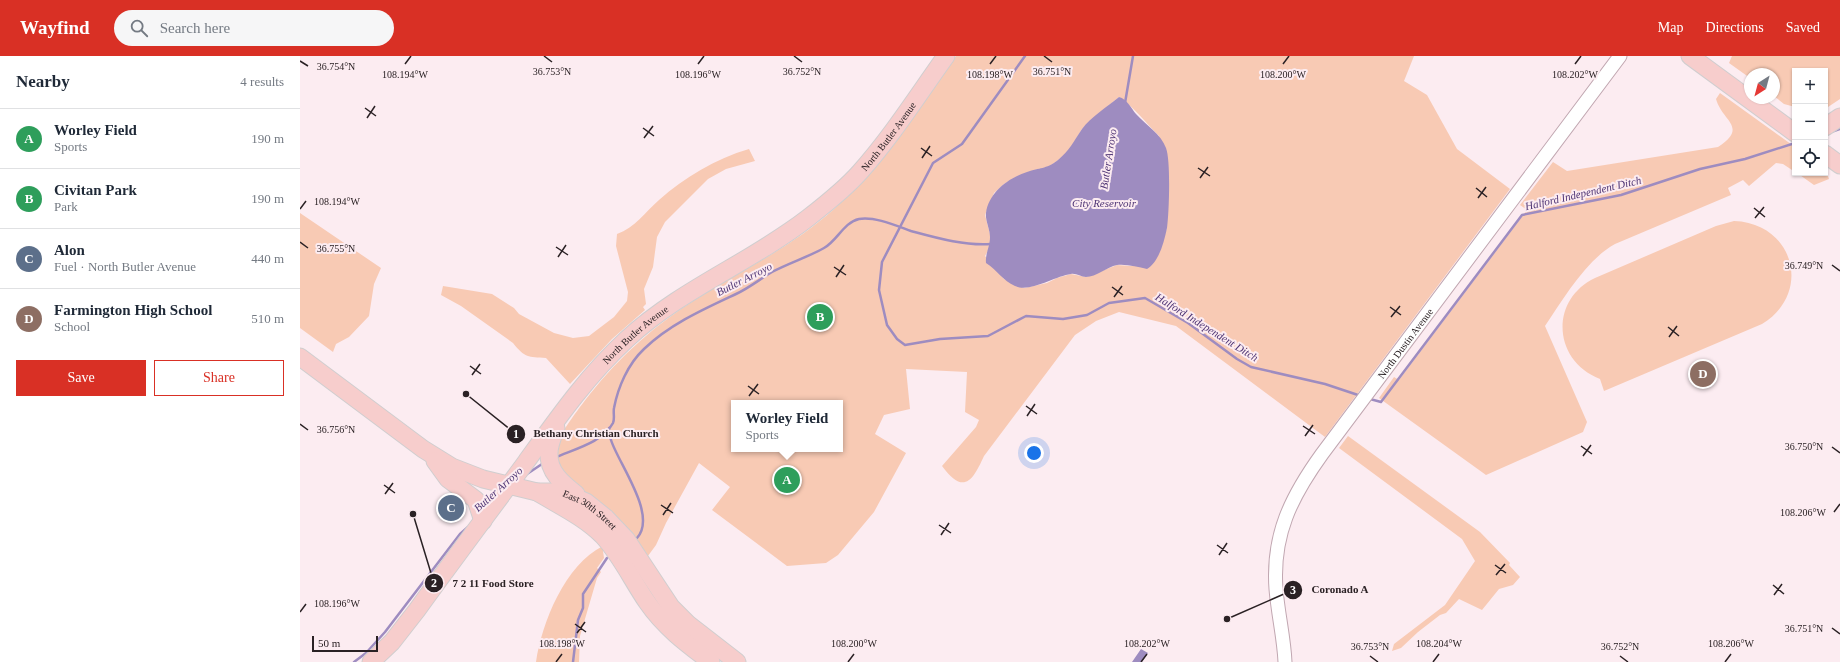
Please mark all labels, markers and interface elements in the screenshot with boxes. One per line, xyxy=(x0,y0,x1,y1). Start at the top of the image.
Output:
search box xyxy=(114,10,394,46)
text: Wayfind xyxy=(20,17,90,38)
icon: search xyxy=(128,17,150,39)
text: Search here xyxy=(160,20,230,36)
text: Map xyxy=(1658,20,1683,35)
text: Directions xyxy=(1705,20,1764,35)
text: Saved xyxy=(1786,20,1820,35)
text: 36.754°N xyxy=(317,61,355,72)
text: 36.753°N xyxy=(533,66,571,77)
text: 36.752°N xyxy=(783,66,821,77)
text: 36.751°N xyxy=(1033,66,1071,77)
north arrow xyxy=(1744,68,1780,104)
map controls xyxy=(1792,68,1828,176)
button: + xyxy=(1792,68,1828,104)
text: 108.194°W xyxy=(382,69,429,80)
text: 108.196°W xyxy=(675,69,722,80)
text: 108.198°W xyxy=(967,69,1014,80)
text: 108.200°W xyxy=(1260,69,1307,80)
text: 108.202°W xyxy=(1552,69,1599,80)
text: Nearby xyxy=(16,72,70,91)
text: 4 results xyxy=(240,74,284,89)
street label: North Butler Avenue xyxy=(859,100,918,173)
button: − xyxy=(1792,104,1828,140)
text: Worley Field xyxy=(54,122,137,138)
water label: Butler Arroyo xyxy=(1097,128,1119,190)
text: A xyxy=(24,131,34,146)
text: 190 m xyxy=(251,131,284,146)
text: Sports xyxy=(54,139,87,154)
button: locate xyxy=(1792,140,1828,176)
water label: Halford Independent Ditch xyxy=(1523,174,1643,212)
text: Civitan Park xyxy=(54,182,137,198)
text: B xyxy=(25,191,33,206)
text: 190 m xyxy=(251,191,284,206)
text: 108.194°W xyxy=(314,196,361,207)
water label: City Reservoir xyxy=(1072,197,1137,209)
text: Park xyxy=(54,199,78,214)
text: Alon xyxy=(54,242,85,258)
text: 36.755°N xyxy=(317,243,355,254)
text: C xyxy=(24,251,34,266)
text: 440 m xyxy=(251,251,284,266)
text: Fuel · North Butler Avenue xyxy=(54,259,196,274)
water label: Butler Arroyo xyxy=(714,260,774,298)
text: 36.749°N xyxy=(1785,260,1823,271)
water label: Halford Independent Ditch xyxy=(1153,290,1261,364)
text: Farmington High School xyxy=(54,302,212,318)
pin: B xyxy=(807,302,833,332)
street label: North Butler Avenue xyxy=(600,303,671,366)
street label: North Dustin Avenue xyxy=(1376,306,1436,381)
text: D xyxy=(24,311,34,326)
text: 510 m xyxy=(251,311,284,326)
text: School xyxy=(54,319,90,334)
pin: D xyxy=(1690,359,1716,389)
button: Save xyxy=(16,360,146,396)
button: Share xyxy=(154,360,284,396)
popup xyxy=(731,400,843,452)
text: Worley Field xyxy=(746,410,828,426)
callout: Bethany Christian Church xyxy=(506,422,667,445)
text: 36.756°N xyxy=(317,424,355,435)
text: 1 xyxy=(513,427,519,441)
text: Bethany Christian Church xyxy=(533,427,659,439)
text: Sports xyxy=(746,427,779,442)
text: 36.750°N xyxy=(1785,441,1823,452)
your location xyxy=(1024,443,1044,463)
water label: Butler Arroyo xyxy=(471,464,525,514)
pin: A xyxy=(774,465,800,495)
street label: East 30th Street xyxy=(561,488,619,532)
pin: C xyxy=(438,493,464,523)
text: 108.206°W xyxy=(1780,507,1827,518)
callout: 7 2 11 Food Store xyxy=(424,571,541,594)
text: 2 xyxy=(431,576,437,590)
text: 7 2 11 Food Store xyxy=(452,577,534,589)
callout: Coronado A xyxy=(1283,578,1377,601)
text: 3 xyxy=(1290,583,1296,597)
text: Coronado A xyxy=(1312,583,1369,595)
text: 108.196°W xyxy=(314,598,361,609)
text: 36.751°N xyxy=(1785,623,1823,634)
scale bar xyxy=(312,634,378,653)
text: 50 m xyxy=(318,637,340,649)
text: 108.198°W xyxy=(539,638,586,649)
text: 108.200°W xyxy=(831,638,878,649)
text: 108.202°W xyxy=(1124,638,1171,649)
text: 108.204°W xyxy=(1416,638,1463,649)
text: 108.206°W xyxy=(1708,638,1755,649)
text: 36.753°N xyxy=(1351,641,1389,652)
text: 36.752°N xyxy=(1601,641,1639,652)

